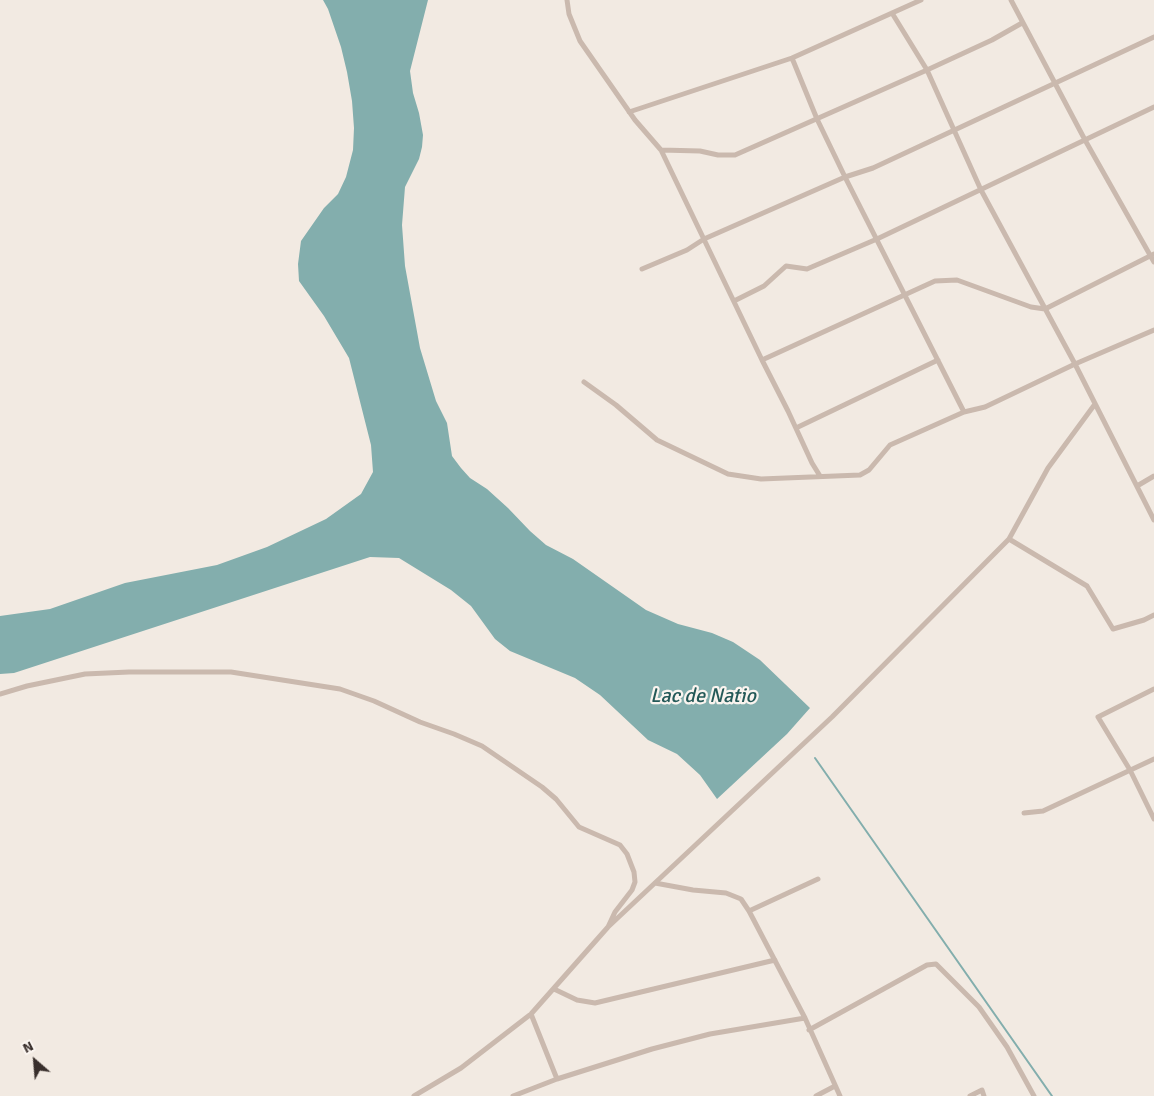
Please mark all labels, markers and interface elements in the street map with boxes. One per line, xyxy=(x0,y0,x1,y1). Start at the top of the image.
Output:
water label: Lac de Natio xyxy=(650,685,756,709)
north arrow xyxy=(10,1036,60,1086)
text: N xyxy=(20,1037,36,1057)

